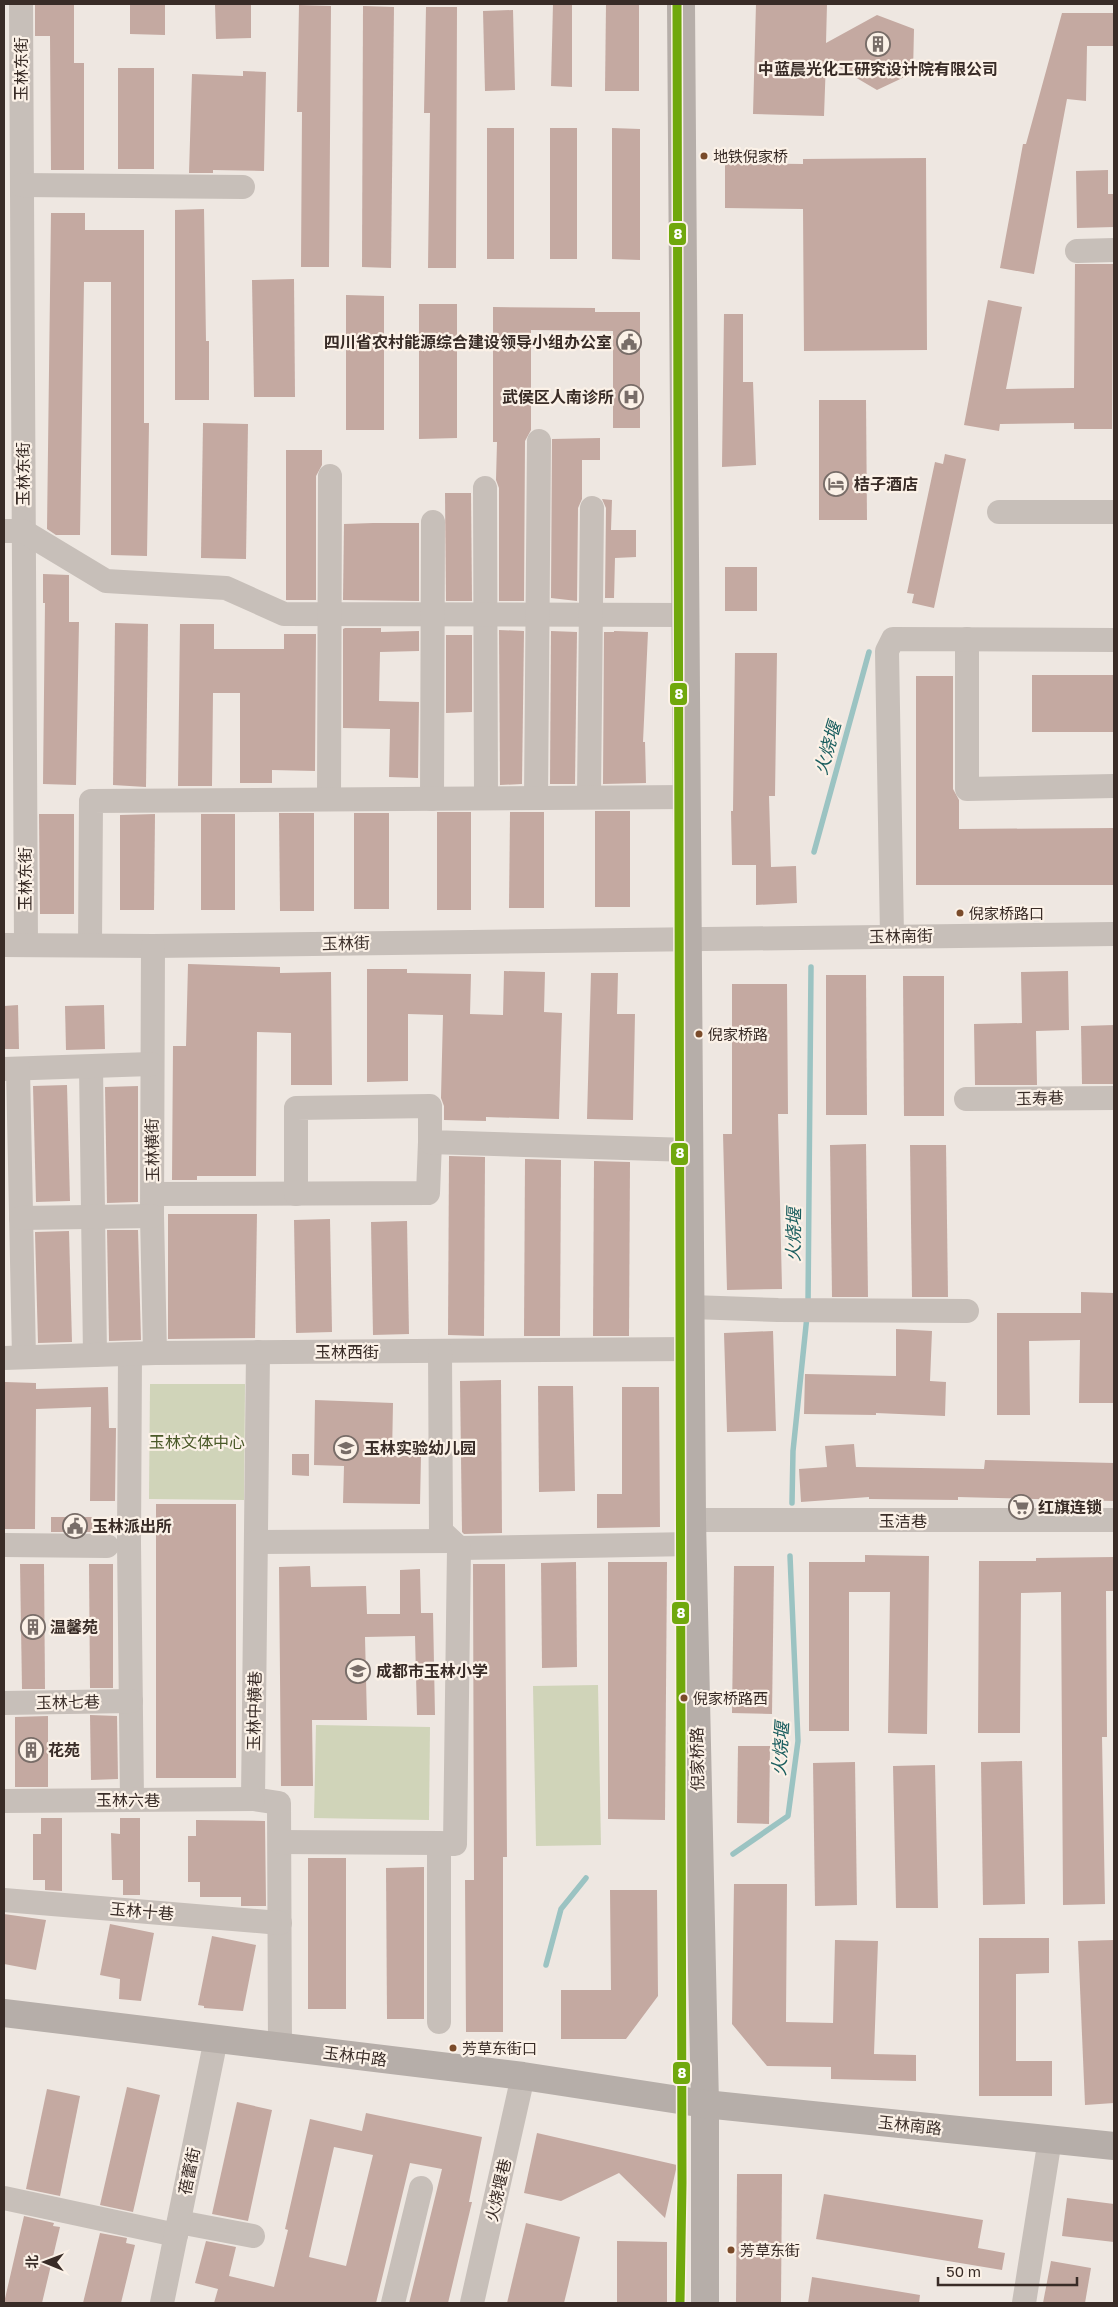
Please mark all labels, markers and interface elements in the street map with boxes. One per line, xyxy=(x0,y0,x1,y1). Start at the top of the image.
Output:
building icon: 中蓝晨光化工研究设计院有限公司 xyxy=(865,31,891,57)
street label: 玉林东街 xyxy=(11,37,31,101)
place label: 中蓝晨光化工研究设计院有限公司 xyxy=(758,59,998,79)
place label: 地铁倪家桥 xyxy=(713,147,788,165)
marker: 地铁倪家桥 xyxy=(699,151,709,161)
line badge: 8 xyxy=(668,222,687,246)
text: 8 xyxy=(674,225,683,242)
public building icon: 四川省农村能源综合建设领导小组办公室 xyxy=(616,329,642,355)
place label: 四川省农村能源综合建设领导小组办公室 xyxy=(324,332,612,352)
hospital icon: 武侯区人南诊所 xyxy=(618,384,644,410)
place label: 武侯区人南诊所 xyxy=(502,387,614,407)
street label: 玉林东街 xyxy=(13,442,33,506)
hotel icon: 桔子酒店 xyxy=(823,471,849,497)
place label: 桔子酒店 xyxy=(854,474,918,494)
line badge: 8 xyxy=(669,682,688,706)
text: 8 xyxy=(675,685,684,702)
water label: 火烧堰 xyxy=(809,716,846,777)
street label: 玉林东街 xyxy=(15,847,35,911)
place label: 倪家桥路口 xyxy=(969,904,1044,922)
marker: 倪家桥路口 xyxy=(955,908,965,918)
street label: 玉林南街 xyxy=(869,925,933,947)
street label: 玉林街 xyxy=(322,933,370,953)
place label: 倪家桥路 xyxy=(708,1025,768,1043)
marker: 倪家桥路 xyxy=(694,1029,704,1039)
street label: 玉寿巷 xyxy=(1016,1088,1064,1108)
street label: 玉林横街 xyxy=(141,1118,163,1182)
line badge: 8 xyxy=(670,1142,689,1166)
text: 8 xyxy=(676,1144,685,1161)
water label: 火烧堰 xyxy=(782,1205,805,1262)
street label: 玉林西街 xyxy=(315,1342,379,1362)
park label: 玉林文体中心 xyxy=(149,1432,245,1452)
school or university icon: 玉林实验幼儿园 xyxy=(333,1435,359,1461)
place label: 玉林实验幼儿园 xyxy=(364,1438,476,1458)
supermarket icon: 红旗连锁 xyxy=(1008,1494,1034,1520)
place label: 红旗连锁 xyxy=(1038,1497,1102,1517)
street label: 玉洁巷 xyxy=(879,1511,927,1531)
public building icon: 玉林派出所 xyxy=(62,1513,88,1539)
place label: 玉林派出所 xyxy=(92,1516,172,1536)
line badge: 8 xyxy=(671,1601,690,1625)
text: 8 xyxy=(677,1604,686,1621)
building icon: 温馨苑 xyxy=(20,1614,46,1640)
place label: 温馨苑 xyxy=(50,1617,98,1637)
school or university icon: 成都市玉林小学 xyxy=(345,1658,371,1684)
place label: 成都市玉林小学 xyxy=(376,1661,488,1681)
street label: 玉林中横巷 xyxy=(243,1671,265,1751)
place label: 倪家桥路西 xyxy=(693,1689,768,1707)
street label: 玉林七巷 xyxy=(36,1691,100,1713)
marker: 倪家桥路西 xyxy=(679,1693,689,1703)
water label: 火烧堰 xyxy=(767,1718,793,1777)
street label: 倪家桥路 xyxy=(686,1727,708,1791)
building icon: 花苑 xyxy=(18,1737,44,1763)
place label: 花苑 xyxy=(48,1740,80,1760)
street label: 玉林六巷 xyxy=(96,1790,160,1810)
street label: 玉林十巷 xyxy=(109,1898,175,1924)
place label: 芳草东街口 xyxy=(462,2039,537,2057)
street label: 玉林中路 xyxy=(322,2042,388,2070)
marker: 芳草东街口 xyxy=(448,2043,458,2053)
line badge: 8 xyxy=(672,2061,691,2085)
text: 8 xyxy=(678,2064,687,2081)
street label: 玉林南路 xyxy=(877,2112,943,2138)
street label: 蓓蕾街 xyxy=(174,2145,204,2197)
street label: 火烧堰巷 xyxy=(481,2157,515,2223)
north arrow xyxy=(20,2237,70,2287)
place label: 芳草东街 xyxy=(740,2241,800,2259)
marker: 芳草东街 xyxy=(726,2245,736,2255)
scale bar xyxy=(938,2254,1077,2286)
text: 北 xyxy=(23,2255,40,2269)
text: 50 m xyxy=(946,2262,981,2280)

